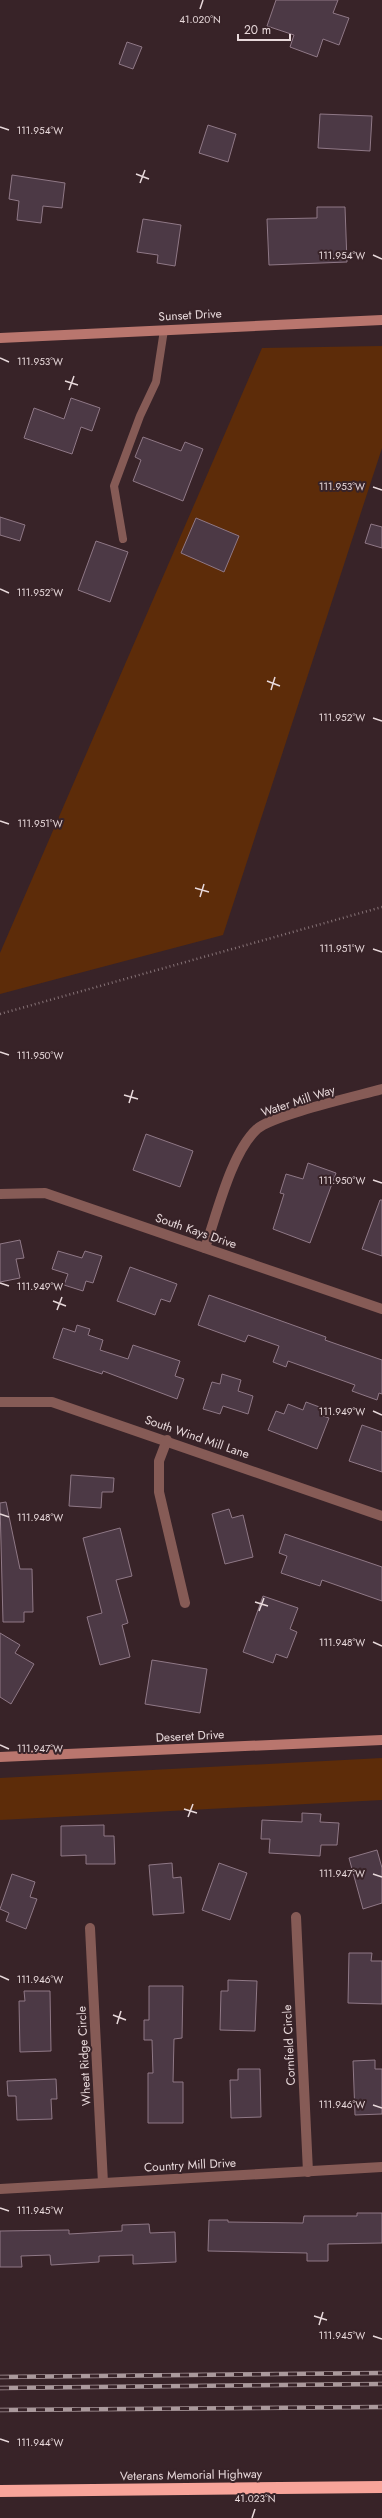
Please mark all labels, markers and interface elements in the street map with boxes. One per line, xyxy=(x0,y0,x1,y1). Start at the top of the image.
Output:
text: 41.020°N xyxy=(179,12,221,27)
scale bar xyxy=(238,16,290,42)
text: 20 m xyxy=(244,21,271,39)
text: 111.954°W xyxy=(17,123,63,138)
text: 111.954°W xyxy=(319,248,365,263)
street label: Sunset Drive xyxy=(158,304,222,326)
text: 111.953°W xyxy=(17,354,63,369)
text: 111.953°W xyxy=(319,479,365,494)
text: 111.952°W xyxy=(17,585,63,600)
text: 111.952°W xyxy=(319,710,365,725)
text: 111.951°W xyxy=(17,816,63,831)
text: 111.951°W xyxy=(319,941,365,956)
text: 111.950°W xyxy=(17,1048,63,1063)
street label: Water Mill Way xyxy=(259,1080,338,1121)
text: 111.950°W xyxy=(319,1173,365,1188)
street label: South Kays Drive xyxy=(153,1209,239,1253)
text: 111.949°W xyxy=(17,1279,63,1294)
text: 111.949°W xyxy=(319,1404,365,1419)
street label: South Wind Mill Lane xyxy=(142,1411,252,1463)
text: 111.948°W xyxy=(17,1510,63,1525)
text: 111.948°W xyxy=(319,1635,365,1650)
street label: Deseret Drive xyxy=(155,1725,225,1747)
text: 111.947°W xyxy=(17,1741,63,1756)
text: 111.947°W xyxy=(319,1866,365,1881)
text: 111.946°W xyxy=(17,1972,63,1987)
street label: Cornfield Circle xyxy=(278,2004,300,2086)
street label: Wheat Ridge Circle xyxy=(72,2006,96,2106)
text: 111.946°W xyxy=(319,2097,365,2112)
street label: Country Mill Drive xyxy=(143,2154,237,2176)
text: 111.945°W xyxy=(17,2203,63,2218)
text: 111.945°W xyxy=(319,2328,365,2343)
text: 111.944°W xyxy=(17,2435,63,2450)
street label: Veterans Memorial Highway xyxy=(120,2465,263,2485)
text: 41.023°N xyxy=(234,2491,276,2506)

